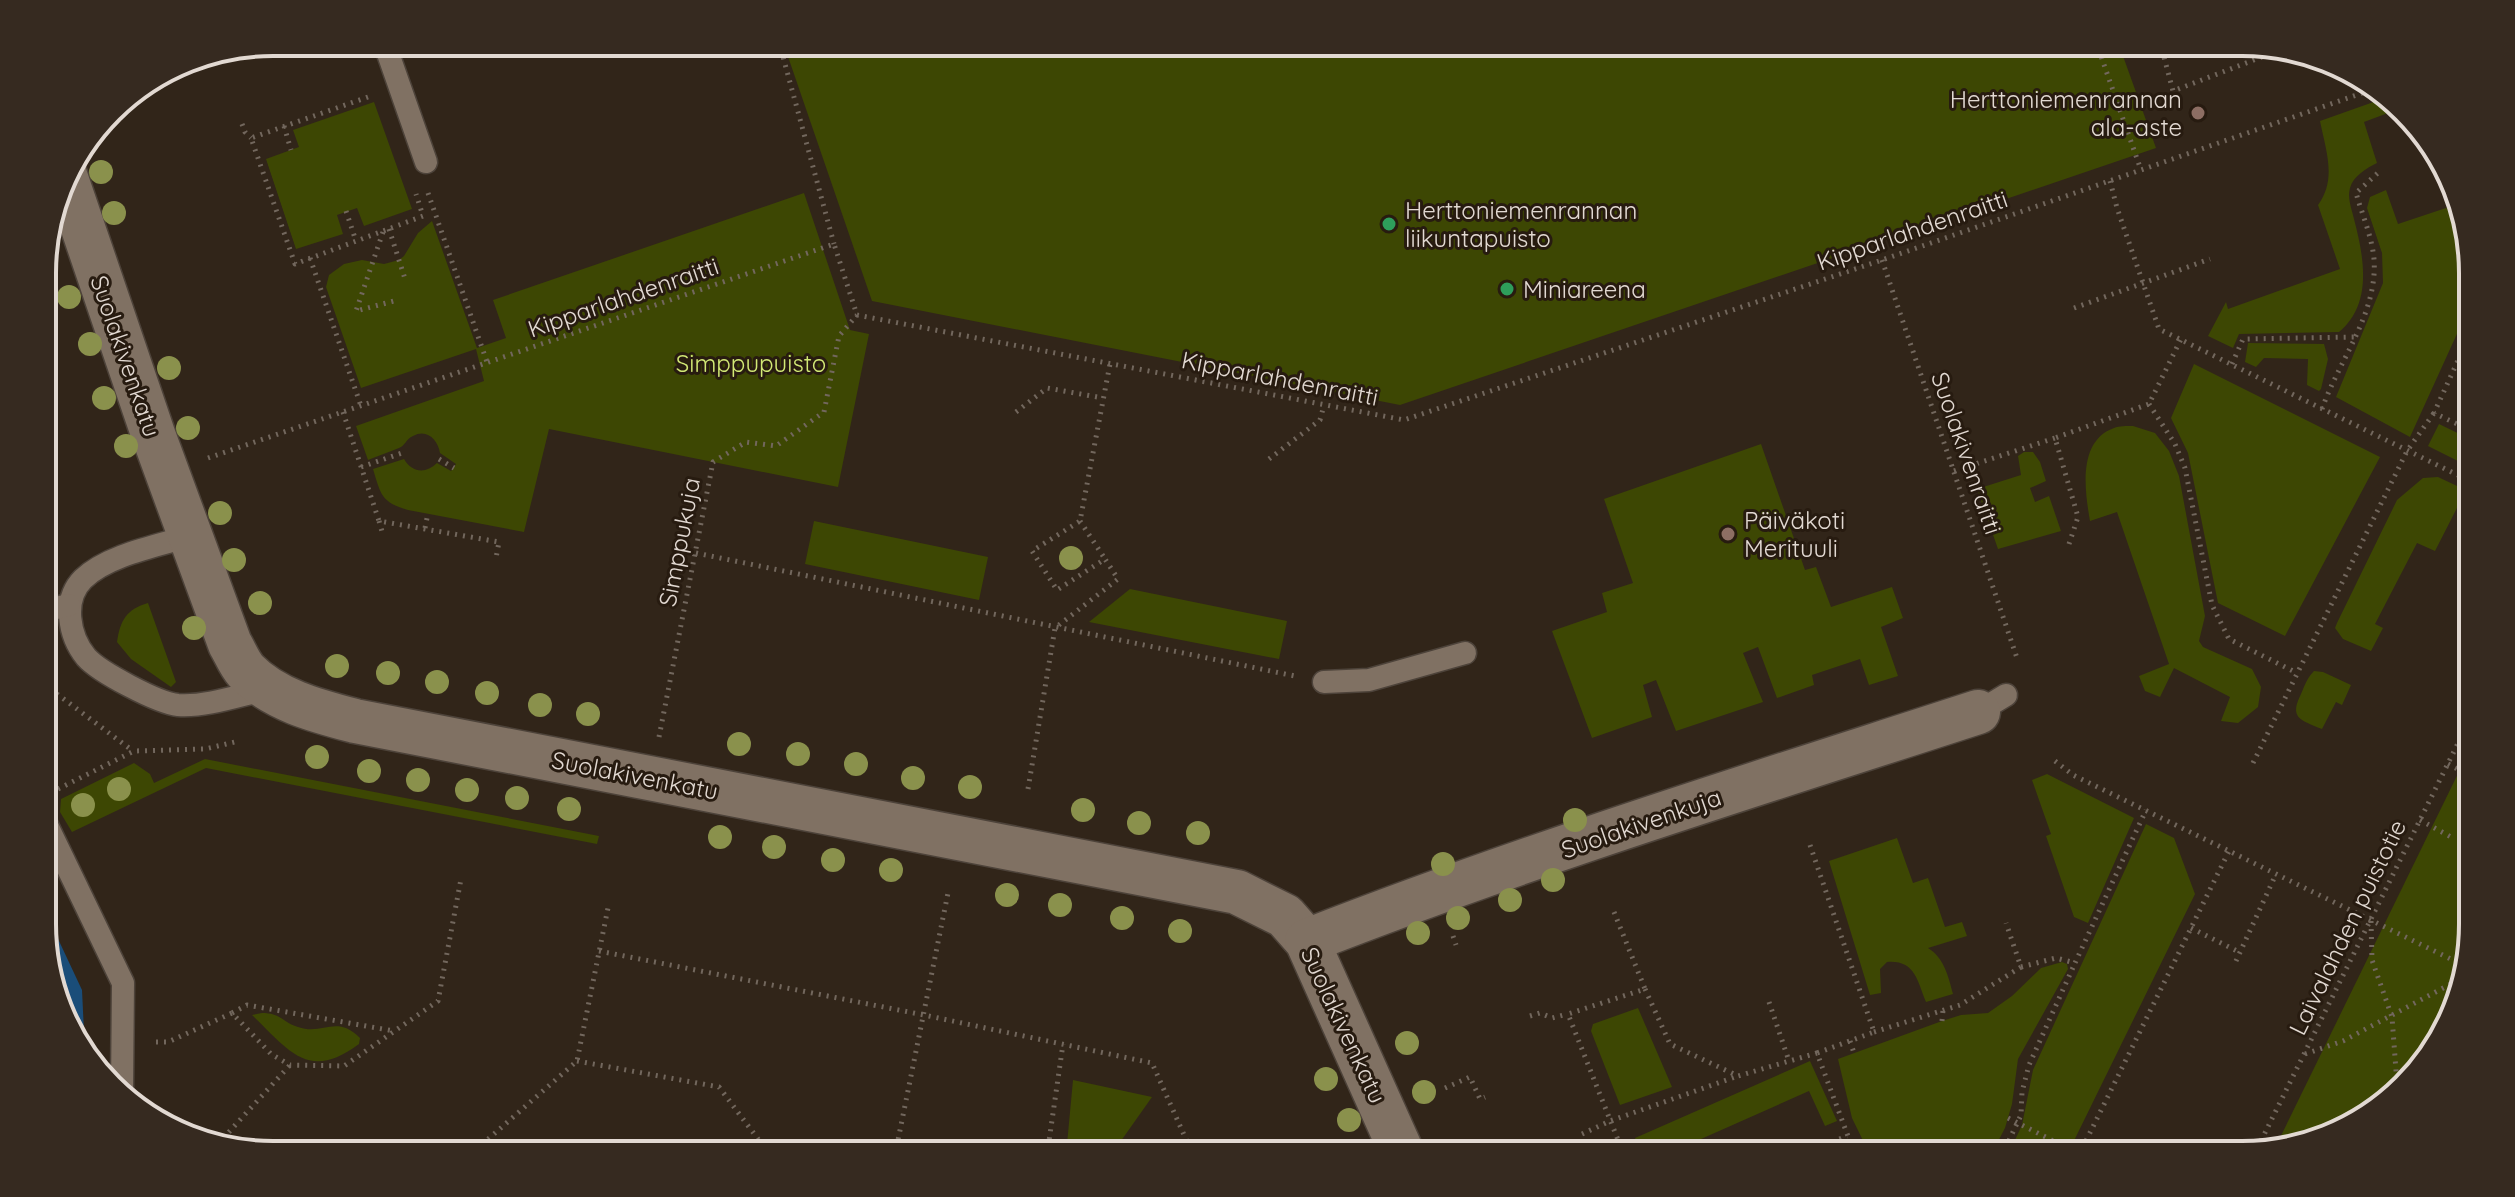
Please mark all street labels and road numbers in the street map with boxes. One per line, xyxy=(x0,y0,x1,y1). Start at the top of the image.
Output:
street label: Kipparlahdenraitti xyxy=(1813,183,2011,277)
street label: Kipparlahdenraitti xyxy=(524,250,722,344)
street label: Suolakivenkatu xyxy=(84,271,168,441)
street label: Kipparlahdenraitti xyxy=(1179,344,1381,412)
street label: Suolakivenraitti xyxy=(1925,368,2009,538)
street label: Simppukuja xyxy=(652,475,706,609)
street label: Suolakivenkatu xyxy=(549,744,721,806)
street label: Suolakivenkuja xyxy=(1557,782,1725,864)
street label: Laivalahden puistotie xyxy=(2282,814,2412,1040)
street label: Suolakivenkatu xyxy=(1295,942,1393,1108)

